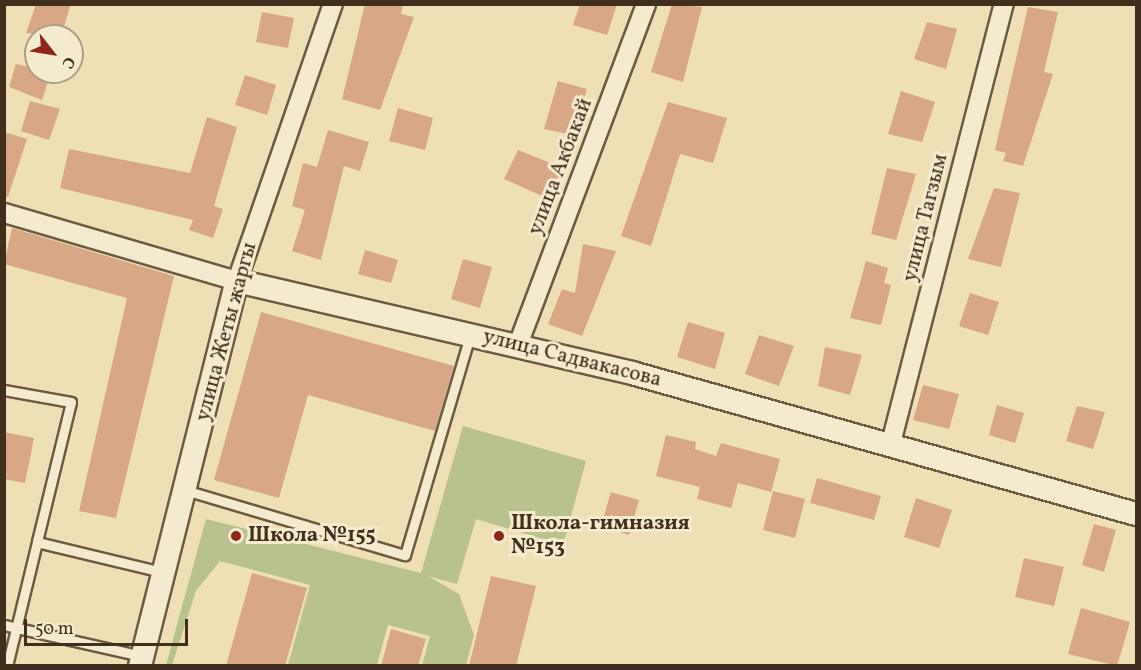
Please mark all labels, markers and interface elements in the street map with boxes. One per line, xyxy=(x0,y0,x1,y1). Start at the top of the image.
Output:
north arrow xyxy=(24,24,84,84)
text: С xyxy=(56,52,80,72)
street label: улица Акбакай xyxy=(523,95,599,239)
street label: улица Тагзым xyxy=(898,151,954,285)
street label: улица Жеты жаргы xyxy=(191,240,263,424)
street label: улица Садвакасова xyxy=(480,325,664,393)
place label: Школа-гимназия №153 xyxy=(511,511,690,561)
place label: Школа №155 xyxy=(248,523,376,549)
marker: Школа №155 xyxy=(229,529,243,543)
marker: Школа-гимназия №153 xyxy=(492,529,506,543)
scale bar xyxy=(27,607,190,645)
text: 50 m xyxy=(35,617,74,642)

